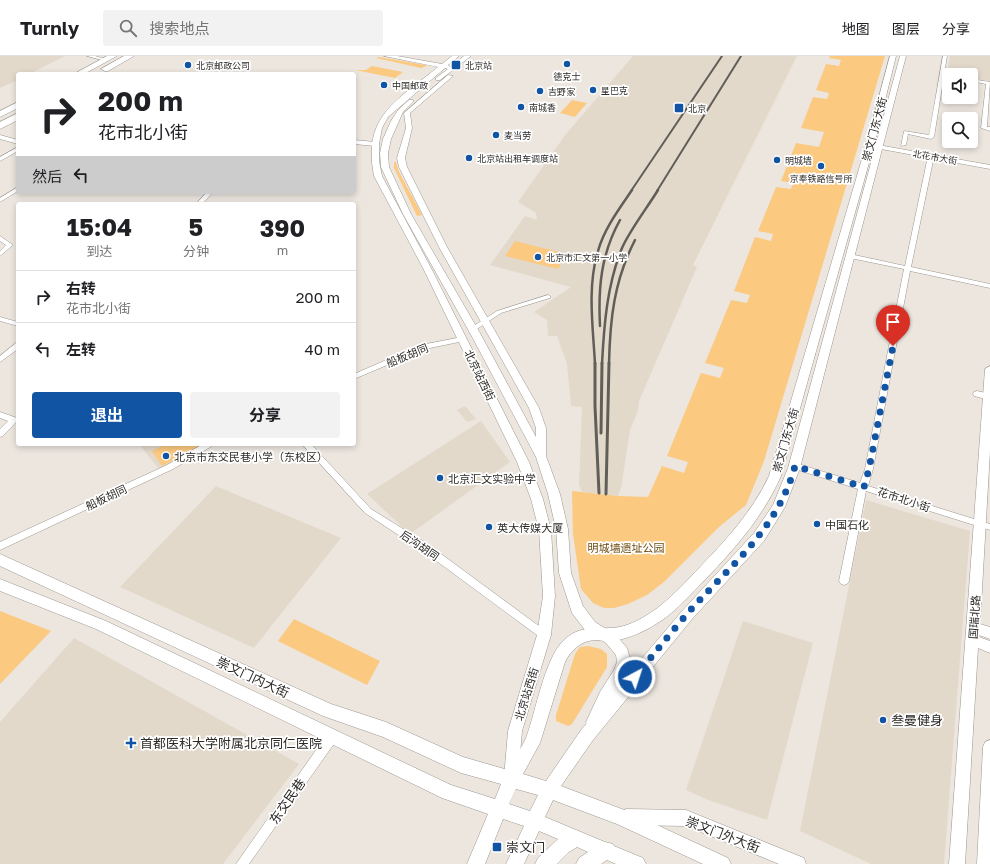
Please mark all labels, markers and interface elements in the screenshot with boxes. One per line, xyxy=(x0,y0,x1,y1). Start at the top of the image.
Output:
search box xyxy=(103,10,383,46)
text: Turnly xyxy=(20,16,79,39)
icon: search xyxy=(117,17,139,39)
text: 搜索地点 xyxy=(149,19,209,37)
text: 地图 xyxy=(842,20,870,37)
text: 图层 xyxy=(892,20,920,37)
text: 分享 xyxy=(942,20,970,37)
marker: 北京站 xyxy=(450,59,462,71)
marker: 德克士 xyxy=(562,59,572,69)
marker: 北京邮政公司 xyxy=(183,60,193,70)
place label: 北京邮政公司 xyxy=(196,60,250,71)
place label: 北京站 xyxy=(465,60,492,71)
map controls xyxy=(942,68,978,148)
button: sound xyxy=(942,68,978,104)
place label: 德克士 xyxy=(553,71,581,82)
marker: 中国邮政 xyxy=(379,80,389,90)
place label: 中国邮政 xyxy=(392,80,429,91)
text: 200 m xyxy=(98,84,183,117)
marker: 星巴克 xyxy=(588,85,598,95)
place label: 星巴克 xyxy=(601,85,628,96)
marker: 吉野家 xyxy=(535,86,545,96)
place label: 吉野家 xyxy=(548,86,576,97)
icon: right xyxy=(32,88,84,140)
street label: 崇文门东大街 xyxy=(859,95,889,163)
marker: 南城香 xyxy=(516,102,526,112)
place label: 南城香 xyxy=(529,102,556,113)
marker: 北京 xyxy=(673,102,685,114)
place label: 北京 xyxy=(688,103,706,114)
button: search xyxy=(942,112,978,148)
text: 花市北小街 xyxy=(98,121,188,143)
marker: 麦当劳 xyxy=(491,130,501,140)
place label: 麦当劳 xyxy=(504,130,531,141)
street label: 北花市大街 xyxy=(912,148,958,166)
marker: 北京站出租车调度站 xyxy=(464,153,474,163)
place label: 北京站出租车调度站 xyxy=(477,153,558,164)
marker: 明城墙 xyxy=(772,155,782,165)
place label: 明城墙 xyxy=(785,155,812,166)
marker: 京奉铁路信号所 xyxy=(816,161,826,171)
icon: left xyxy=(70,164,92,186)
text: 然后 xyxy=(32,167,62,185)
place label: 京奉铁路信号所 xyxy=(789,173,853,184)
text: 15:04 xyxy=(67,212,132,241)
text: 5 xyxy=(189,212,203,241)
text: 390 xyxy=(260,213,305,242)
text: m xyxy=(277,242,288,258)
text: 到达 xyxy=(86,243,112,259)
text: 分钟 xyxy=(183,243,209,259)
marker: 北京市汇文第一小学 xyxy=(533,252,543,262)
place label: 北京市汇文第一小学 xyxy=(546,252,627,263)
text: 右转 xyxy=(66,279,96,297)
icon: right xyxy=(32,286,54,308)
text: 200 m xyxy=(296,288,340,306)
text: 花市北小街 xyxy=(66,300,131,316)
pin xyxy=(876,305,910,346)
icon: arrive xyxy=(882,311,904,333)
icon: left xyxy=(32,338,54,360)
text: 左转 xyxy=(66,340,96,358)
text: 40 m xyxy=(305,340,340,358)
street label: 船板胡同 xyxy=(384,341,430,369)
street label: 北京站西街 xyxy=(462,347,498,403)
button: 退出 xyxy=(32,392,182,438)
button: 分享 xyxy=(190,392,340,438)
street label: 崇文门东大街 xyxy=(770,406,800,474)
place label: 北京市东交民巷小学（东校区） xyxy=(174,450,328,463)
marker: 北京市东交民巷小学（东校区） xyxy=(161,451,171,461)
place label: 北京汇文实验中学 xyxy=(448,472,536,485)
marker: 北京汇文实验中学 xyxy=(435,473,445,483)
street label: 船板胡同 xyxy=(83,482,129,512)
street label: 花市北小街 xyxy=(876,484,932,514)
place label: 中国石化 xyxy=(825,518,869,531)
marker: 中国石化 xyxy=(812,519,822,529)
place label: 英大传媒大厦 xyxy=(497,521,563,534)
marker: 英大传媒大厦 xyxy=(484,522,494,532)
street label: 后沟胡同 xyxy=(398,527,442,563)
park label: 明城墙遗址公园 xyxy=(588,541,665,554)
street label: 国瑞北路 xyxy=(966,595,982,639)
street label: 崇文门内大街 xyxy=(214,653,292,701)
position arrow xyxy=(614,656,656,698)
street label: 北京站西街 xyxy=(512,666,540,722)
place label: 叁曼健身 xyxy=(891,712,943,728)
marker: 叁曼健身 xyxy=(878,715,888,725)
place label: 首都医科大学附属北京同仁医院 xyxy=(140,735,322,751)
marker: 首都医科大学附属北京同仁医院 xyxy=(125,737,137,749)
street label: 东交民巷 xyxy=(266,775,308,827)
street label: 崇文门外大街 xyxy=(684,813,762,855)
place label: 崇文门 xyxy=(506,839,545,855)
marker: 崇文门 xyxy=(491,841,503,853)

